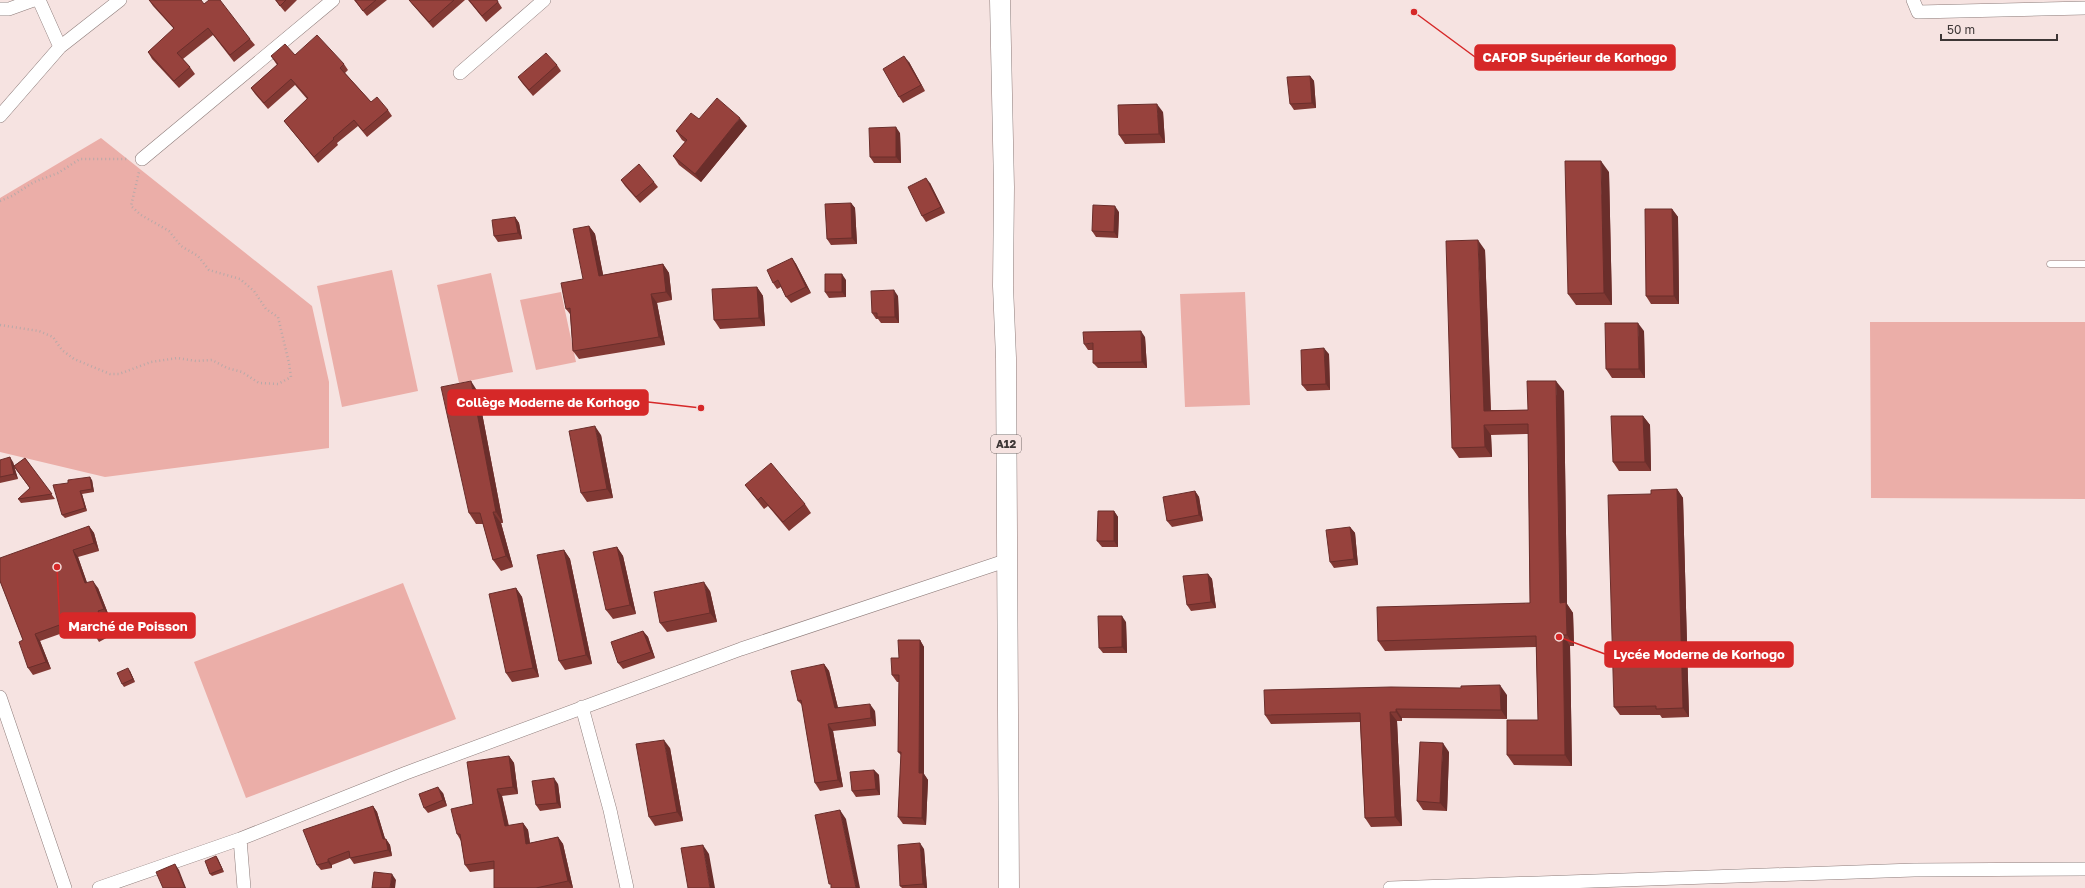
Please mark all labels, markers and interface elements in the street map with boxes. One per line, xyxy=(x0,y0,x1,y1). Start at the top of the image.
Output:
scale bar xyxy=(1941,16,2057,42)
text: 50 m xyxy=(1947,22,1975,37)
callout: CAFOP Supérieur de Korhogo xyxy=(1475,45,1675,70)
text: CAFOP Supérieur de Korhogo xyxy=(1483,49,1668,65)
callout: Collège Moderne de Korhogo xyxy=(448,390,648,415)
text: Collège Moderne de Korhogo xyxy=(456,394,640,410)
road number: A12 xyxy=(991,435,1021,453)
callout: Marché de Poisson xyxy=(60,613,195,638)
text: Marché de Poisson xyxy=(68,618,188,634)
callout: Lycée Moderne de Korhogo xyxy=(1605,642,1793,667)
text: Lycée Moderne de Korhogo xyxy=(1613,646,1785,662)

